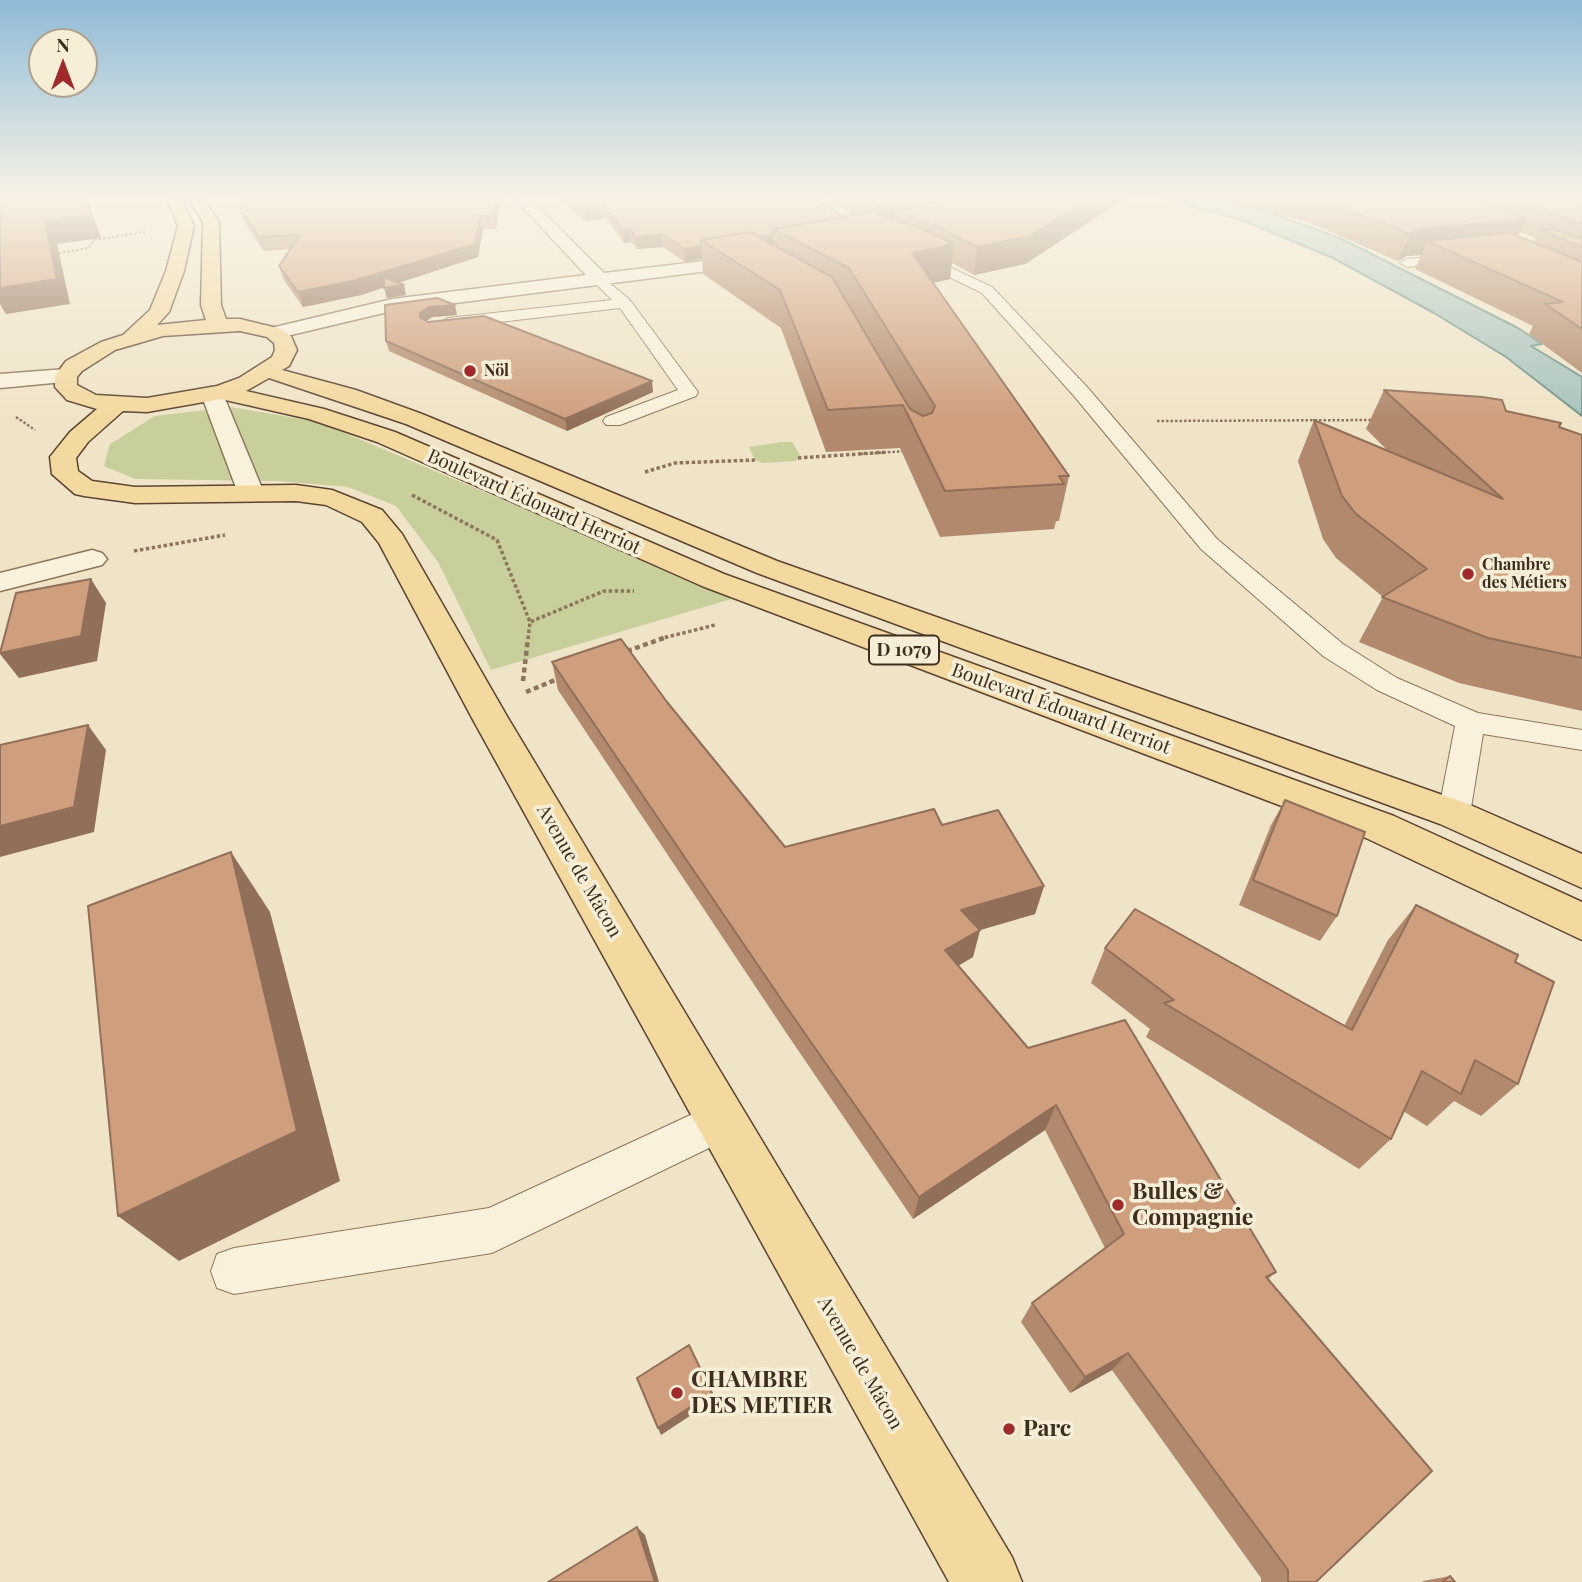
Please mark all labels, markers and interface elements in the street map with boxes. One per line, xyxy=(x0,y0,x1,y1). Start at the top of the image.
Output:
north arrow xyxy=(28,28,98,98)
text: N xyxy=(56,31,70,57)
place label: Nöl xyxy=(484,361,509,381)
marker: Nöl xyxy=(462,363,478,379)
street label: Boulevard Édouard Herriot xyxy=(424,445,644,559)
place label: Chambre des Métiers xyxy=(1482,555,1567,593)
marker: Chambre des Métiers xyxy=(1460,566,1476,582)
road number: D 1079 xyxy=(869,636,939,664)
street label: Boulevard Édouard Herriot xyxy=(948,659,1174,759)
street label: Avenue de Mâcon xyxy=(532,800,626,942)
place label: Bulles & Compagnie xyxy=(1132,1178,1253,1232)
marker: Bulles & Compagnie xyxy=(1110,1197,1126,1213)
street label: Avenue de Mâcon xyxy=(813,1292,907,1434)
place label: CHAMBRE DES METIER xyxy=(691,1366,832,1420)
marker: CHAMBRE DES METIER xyxy=(669,1385,685,1401)
place label: Parc xyxy=(1023,1415,1071,1443)
marker: Parc xyxy=(1001,1421,1017,1437)

